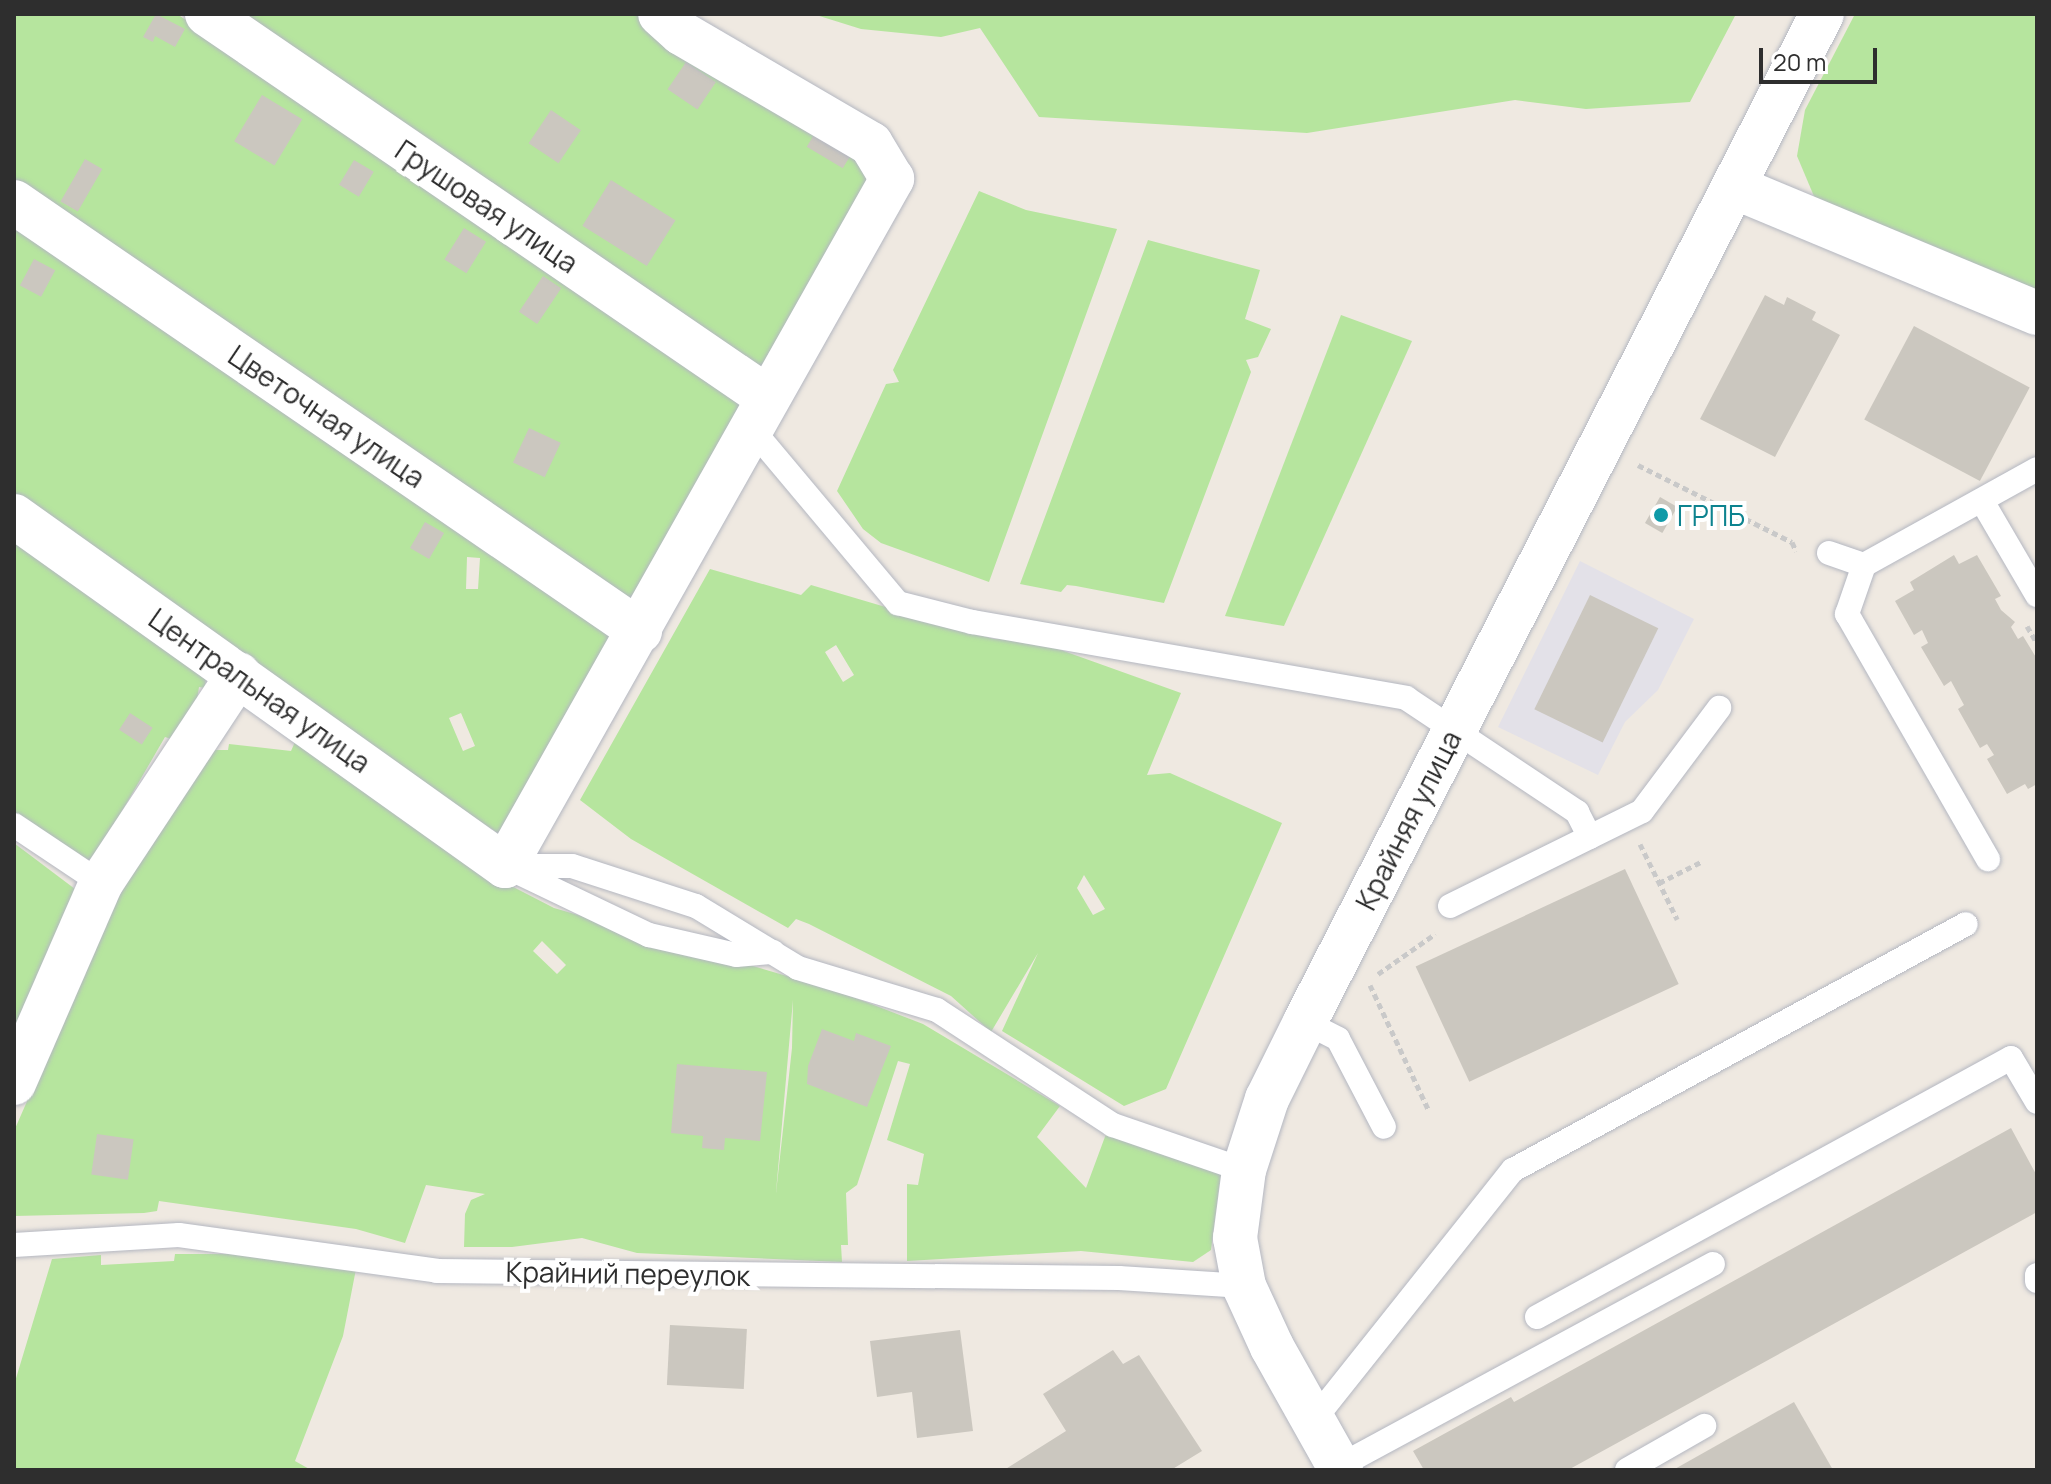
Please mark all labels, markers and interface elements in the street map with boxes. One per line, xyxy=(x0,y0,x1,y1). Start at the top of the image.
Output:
scale bar xyxy=(1763,32,1881,82)
text: 20 m xyxy=(1773,45,1826,78)
street label: Грушовая улица xyxy=(389,133,585,279)
street label: Цветочная улица xyxy=(223,338,431,494)
place label: ГРПБ xyxy=(1677,498,1745,532)
marker: ГРПБ xyxy=(1652,506,1670,524)
street label: Центральная улица xyxy=(143,601,377,779)
street label: Крайняя улица xyxy=(1348,725,1468,915)
street label: Крайний переулок xyxy=(506,1254,750,1292)

